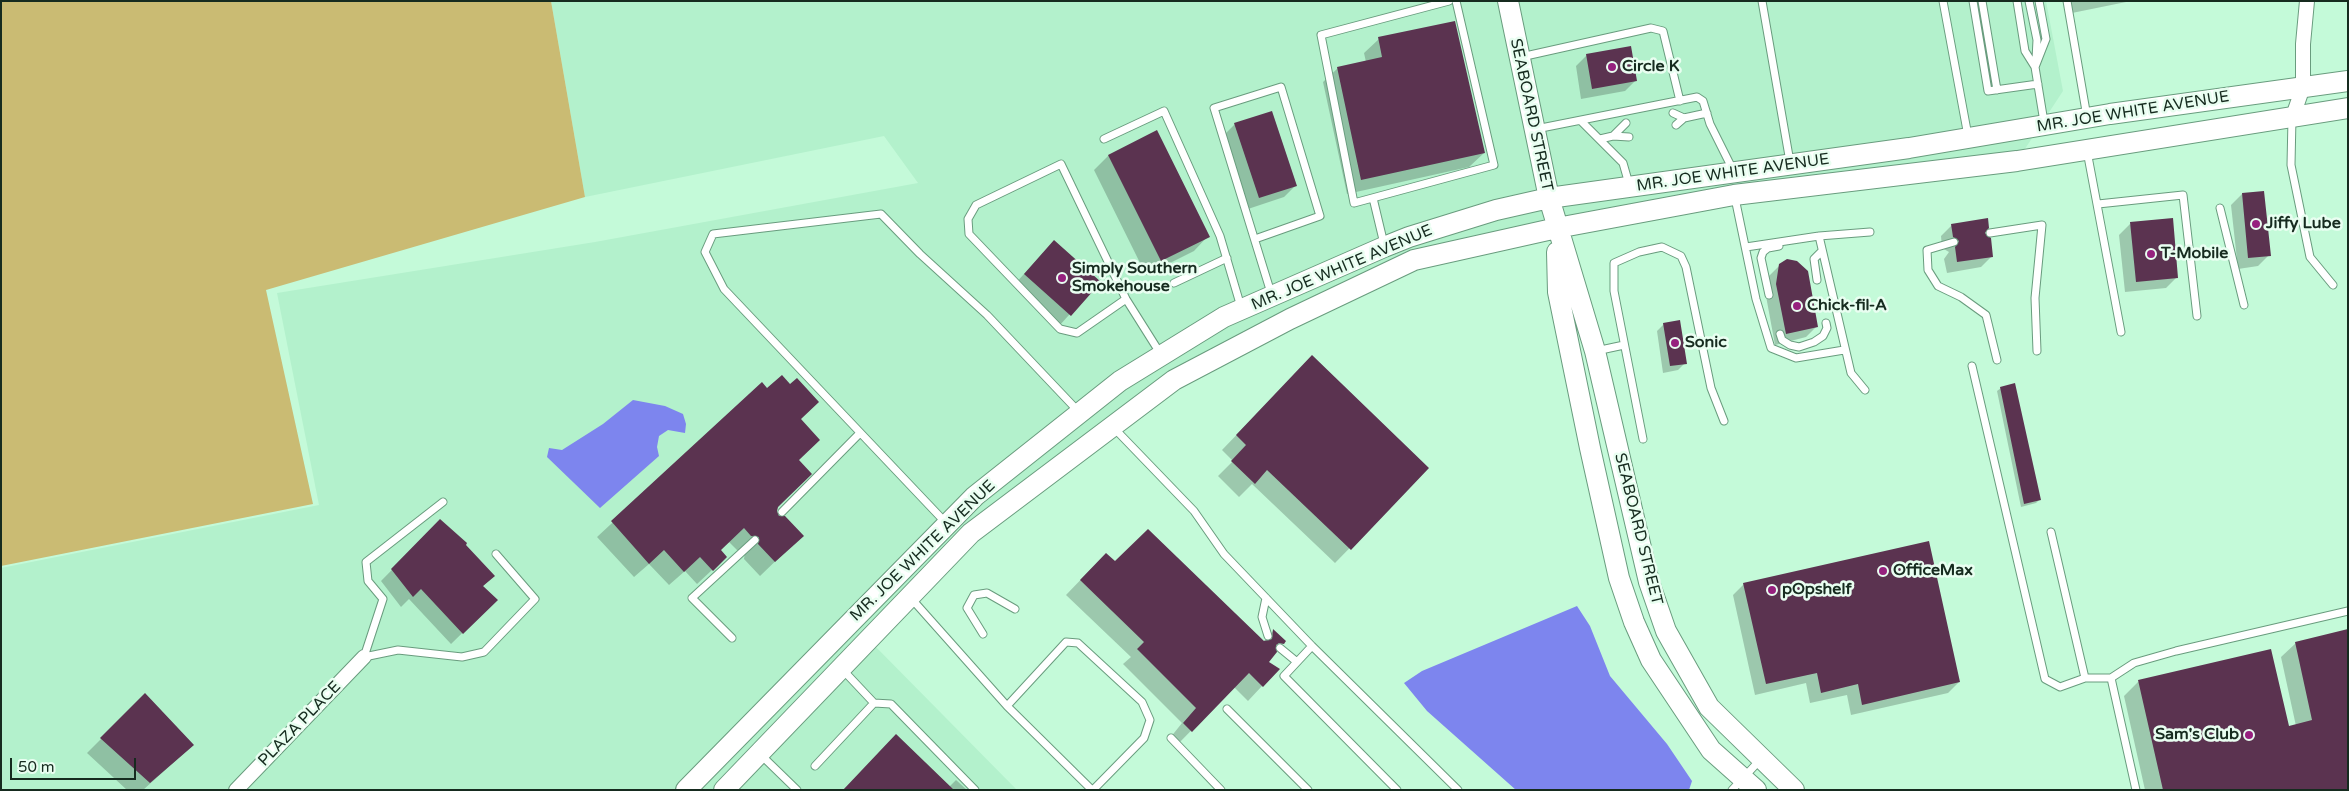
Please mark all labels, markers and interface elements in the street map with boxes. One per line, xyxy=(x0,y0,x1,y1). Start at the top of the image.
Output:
street label: SEABOARD STREET xyxy=(1505,37,1557,193)
place label: Circle K xyxy=(1622,57,1679,77)
marker: Circle K xyxy=(1606,61,1618,73)
street label: MR. JOE WHITE AVENUE xyxy=(2035,87,2231,137)
street label: MR. JOE WHITE AVENUE xyxy=(1635,150,1831,196)
place label: Jiffy Lube xyxy=(2266,214,2341,234)
marker: Jiffy Lube xyxy=(2250,218,2262,230)
street label: MR. JOE WHITE AVENUE xyxy=(1249,221,1435,315)
place label: T-Mobile xyxy=(2161,244,2228,264)
marker: T-Mobile xyxy=(2145,248,2157,260)
place label: Simply Southern Smokehouse xyxy=(1072,259,1197,297)
marker: Simply Southern Smokehouse xyxy=(1056,272,1068,284)
place label: Chick-fil-A xyxy=(1807,296,1887,316)
marker: Chick-fil-A xyxy=(1791,300,1803,312)
place label: Sonic xyxy=(1685,333,1727,353)
marker: Sonic xyxy=(1669,337,1681,349)
street label: SEABOARD STREET xyxy=(1610,451,1666,607)
street label: MR. JOE WHITE AVENUE xyxy=(846,476,1000,626)
place label: OfficeMax xyxy=(1893,561,1973,581)
marker: OfficeMax xyxy=(1877,565,1889,577)
place label: pOpshelf xyxy=(1782,580,1852,600)
marker: pOpshelf xyxy=(1766,584,1778,596)
street label: PLAZA PLACE xyxy=(255,678,345,770)
place label: Sam's Club xyxy=(2155,725,2239,745)
marker: Sam's Club xyxy=(2243,729,2255,741)
scale bar xyxy=(12,748,139,780)
text: 50 m xyxy=(18,758,55,776)

